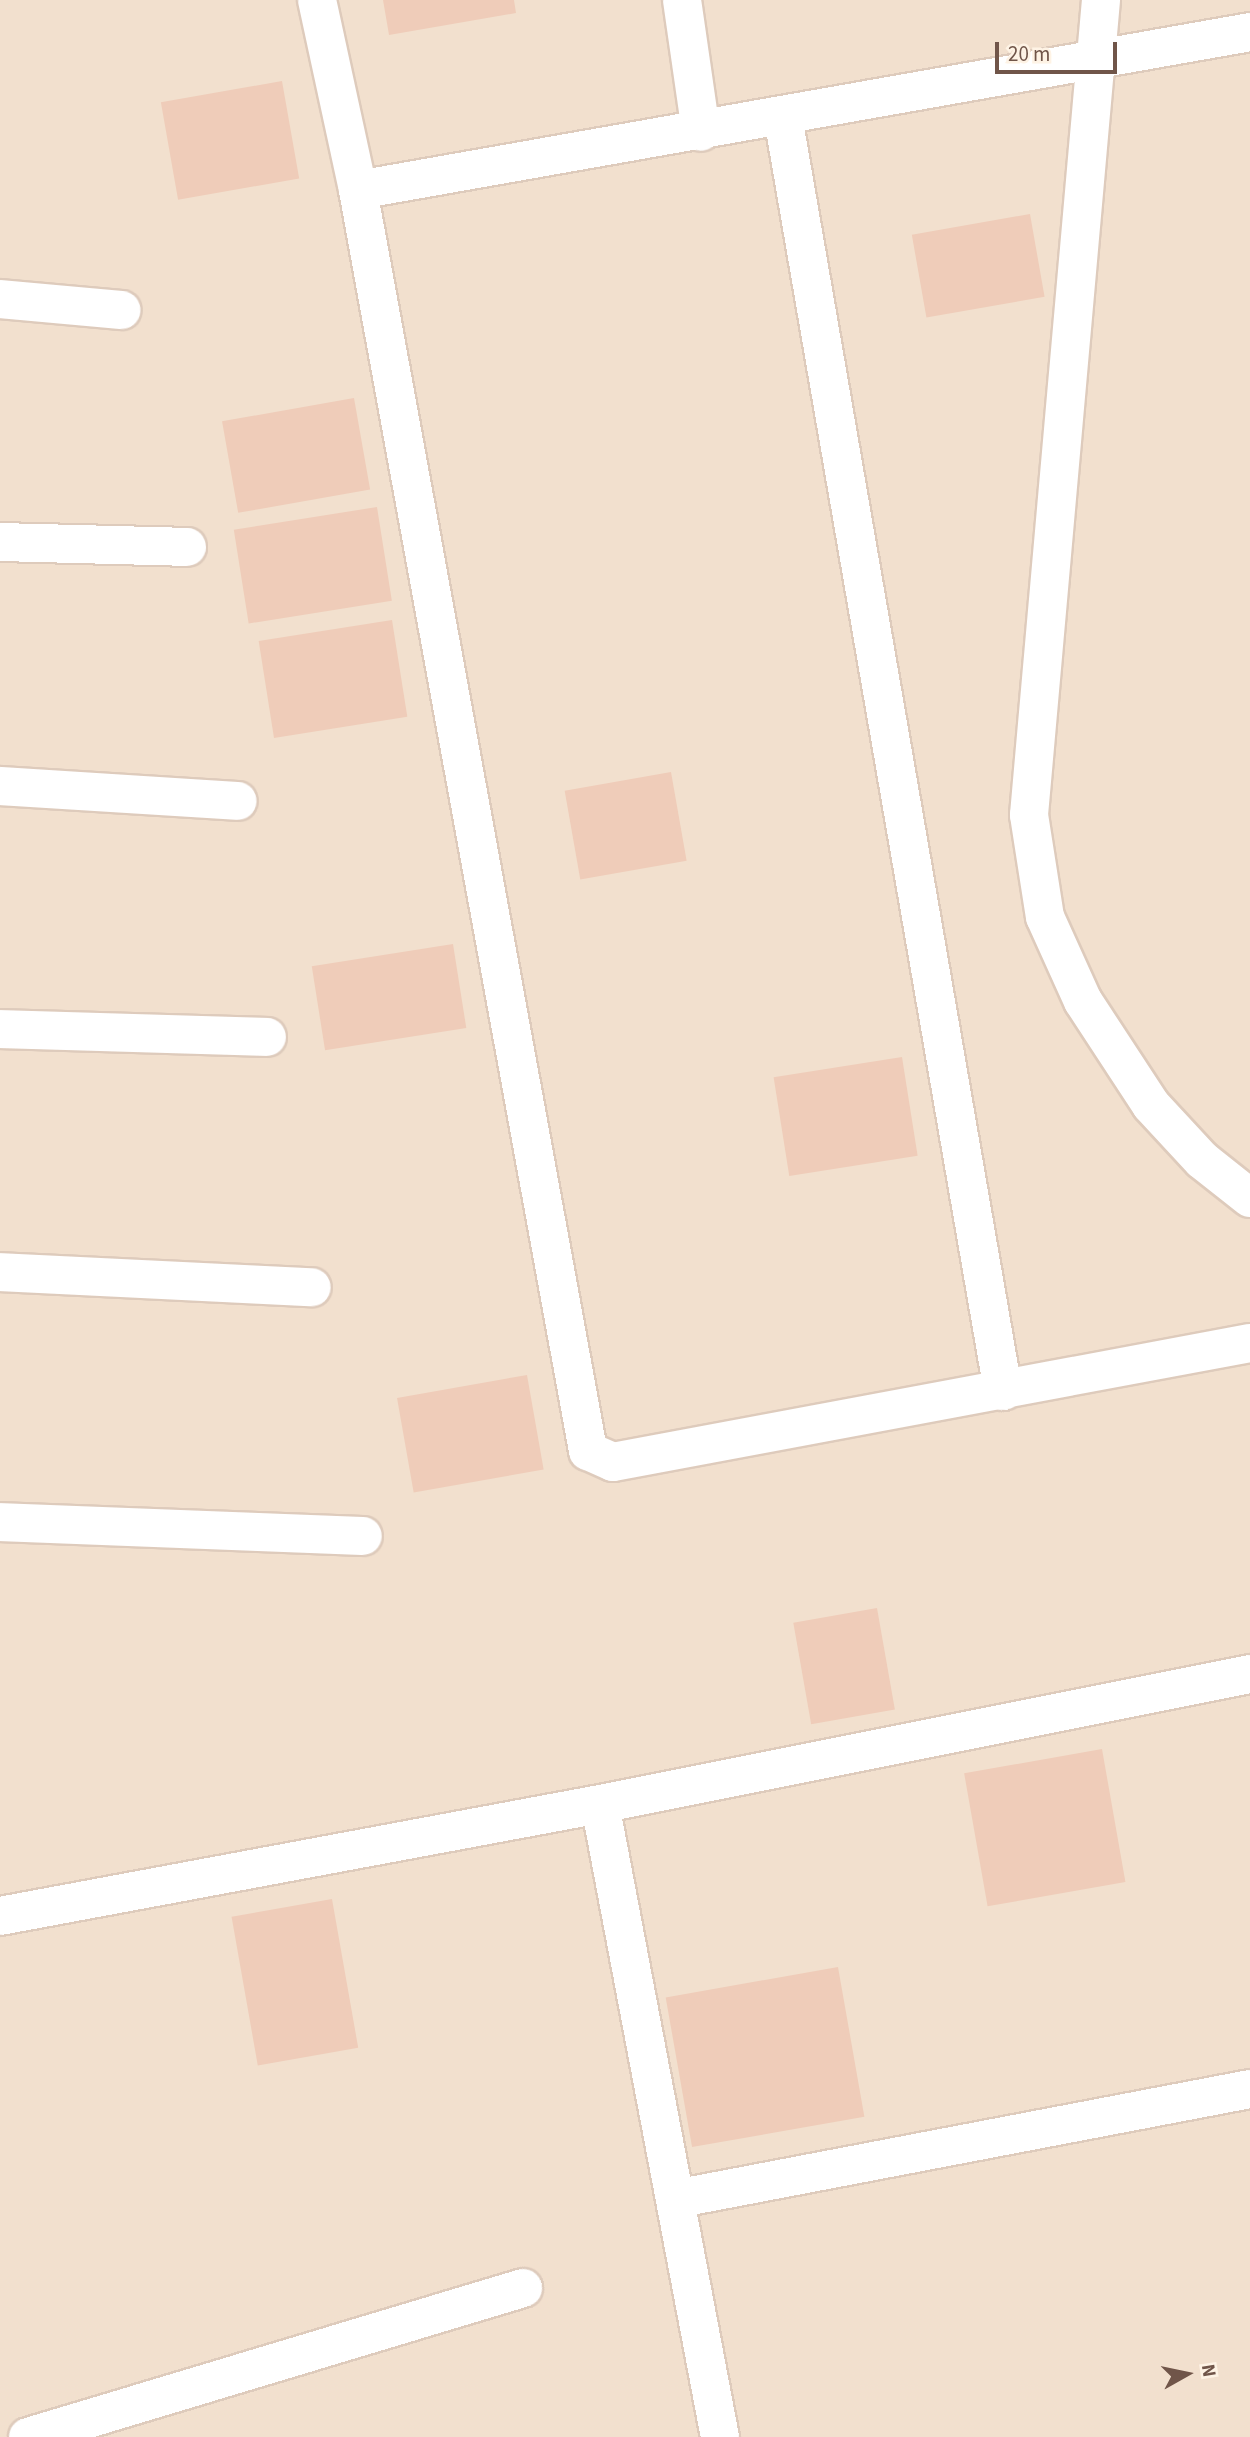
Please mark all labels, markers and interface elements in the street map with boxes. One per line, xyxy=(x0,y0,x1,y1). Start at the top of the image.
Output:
scale bar xyxy=(998,28,1120,72)
text: 20 m xyxy=(1008,39,1050,69)
north arrow xyxy=(1152,2339,1222,2409)
text: N xyxy=(1194,2362,1223,2379)

